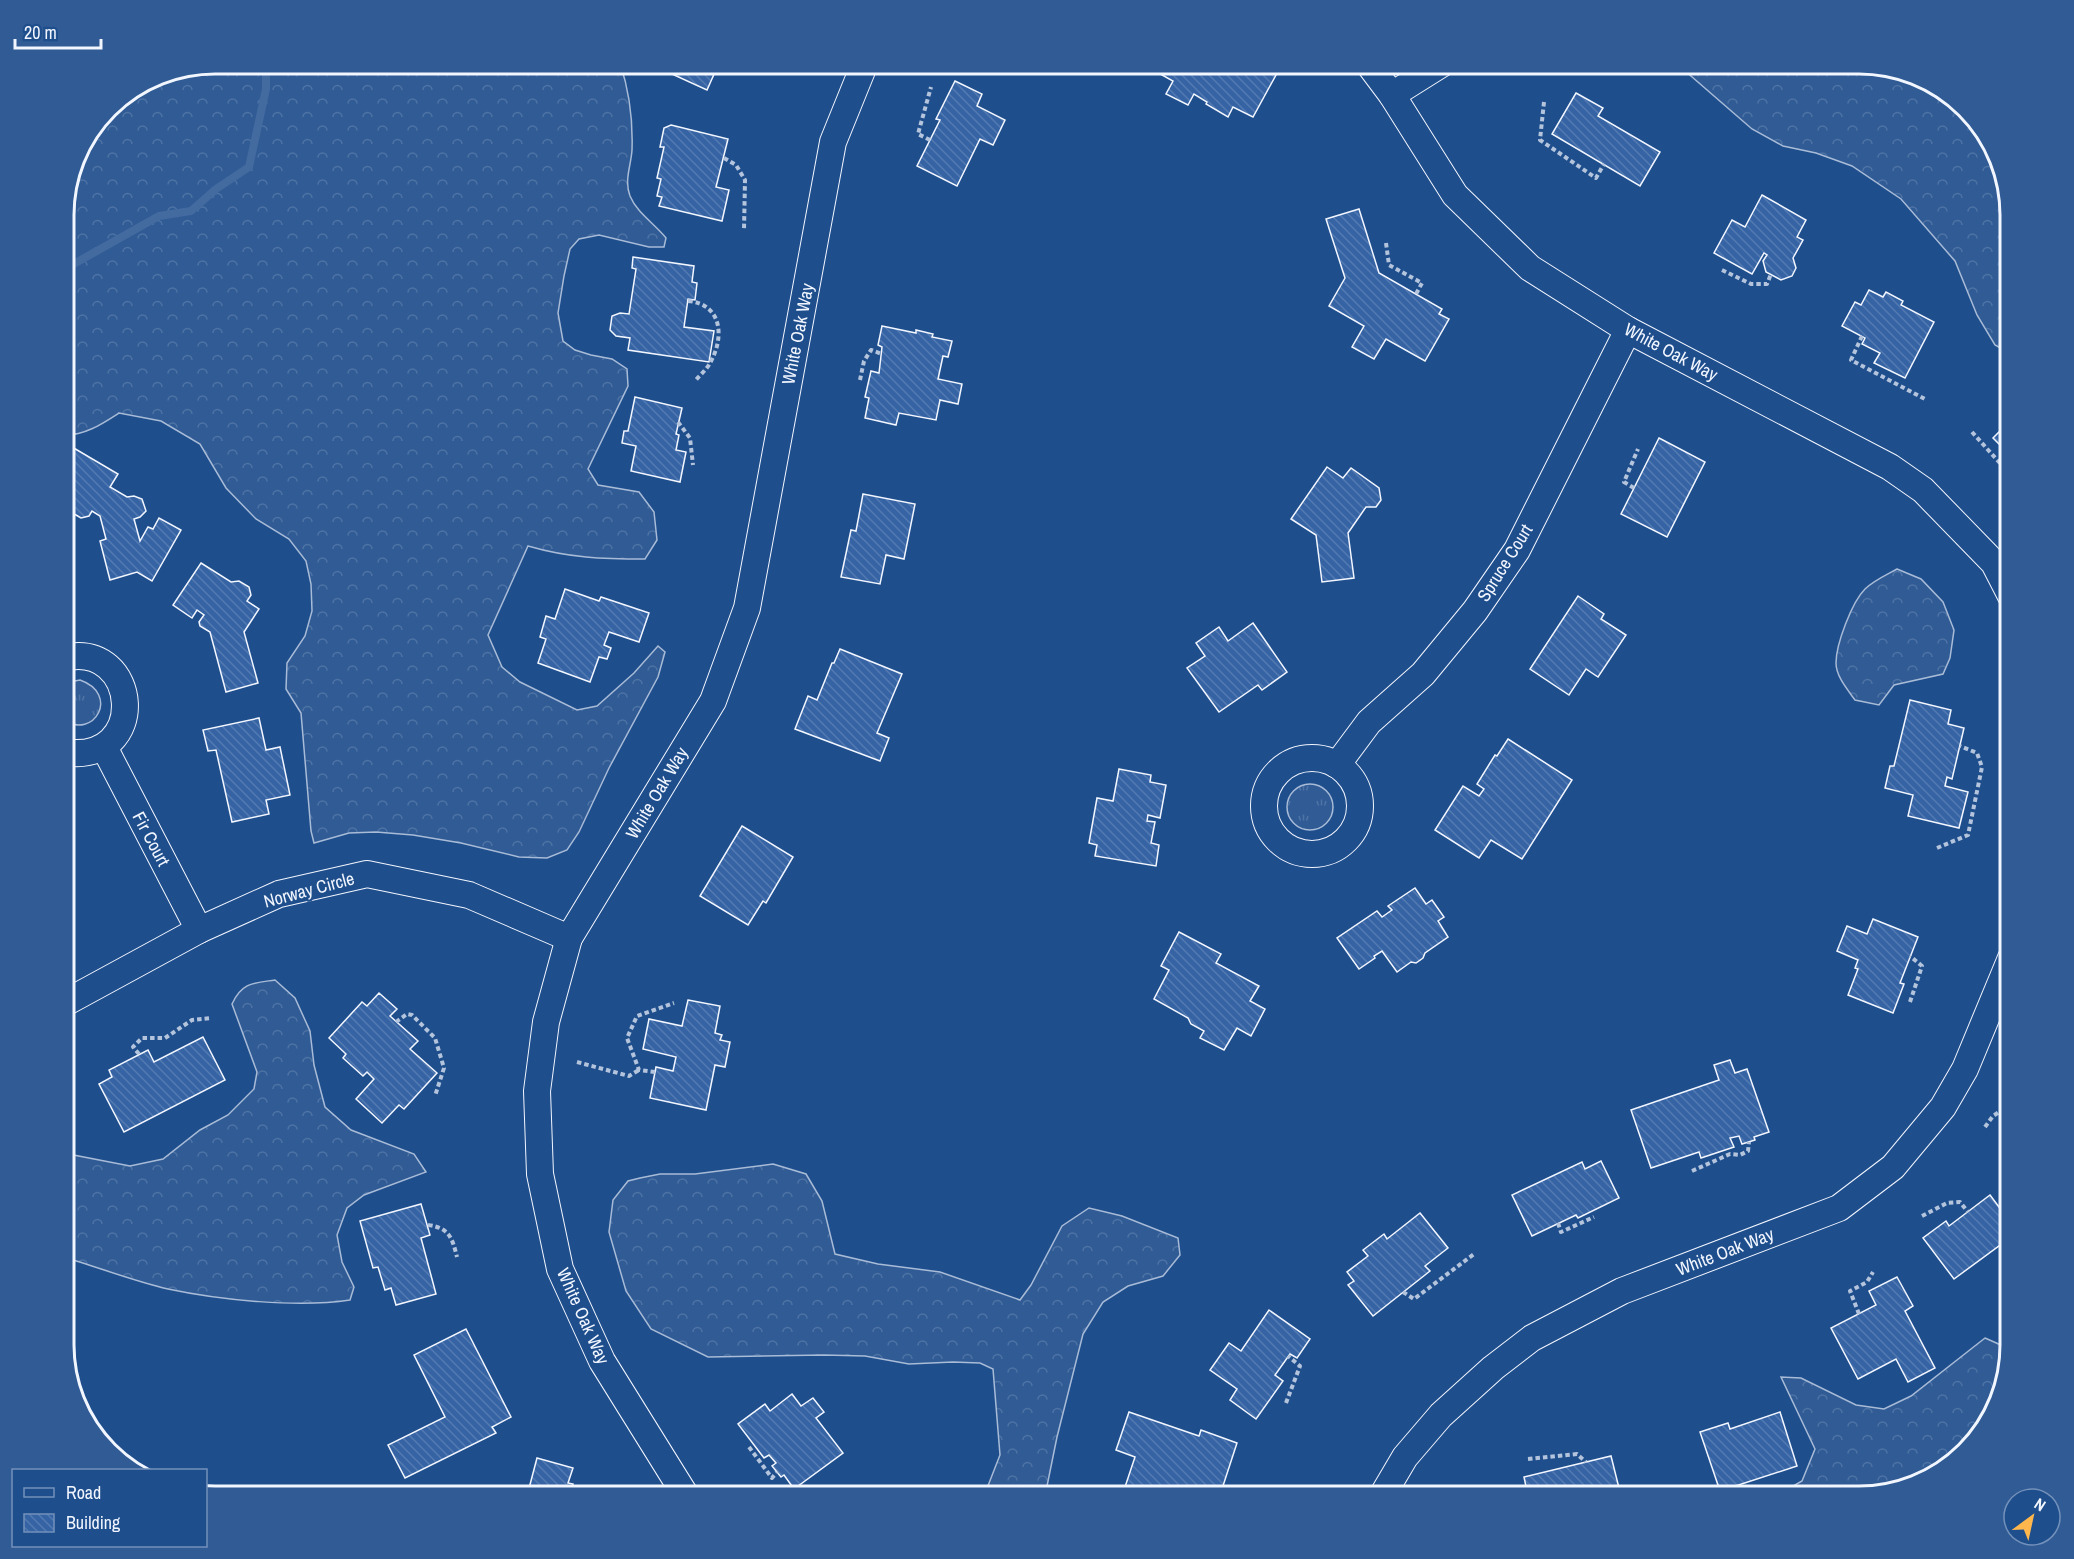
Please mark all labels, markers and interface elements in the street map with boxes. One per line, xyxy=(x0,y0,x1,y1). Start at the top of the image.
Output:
scale bar xyxy=(15,12,100,50)
text: 20 m xyxy=(24,20,57,45)
street label: White Oak Way xyxy=(775,280,820,387)
street label: White Oak Way xyxy=(1620,316,1723,387)
street label: Spruce Court xyxy=(1471,519,1538,606)
street label: White Oak Way xyxy=(619,742,694,843)
street label: Fir Court xyxy=(127,807,176,870)
street label: Norway Circle xyxy=(261,865,357,914)
street label: White Oak Way xyxy=(1672,1221,1778,1282)
street label: White Oak Way xyxy=(551,1264,616,1368)
legend xyxy=(12,1469,207,1547)
text: Road xyxy=(66,1480,101,1505)
north arrow xyxy=(2002,1487,2062,1547)
text: N xyxy=(2030,1493,2050,1516)
text: Building xyxy=(66,1510,121,1535)

